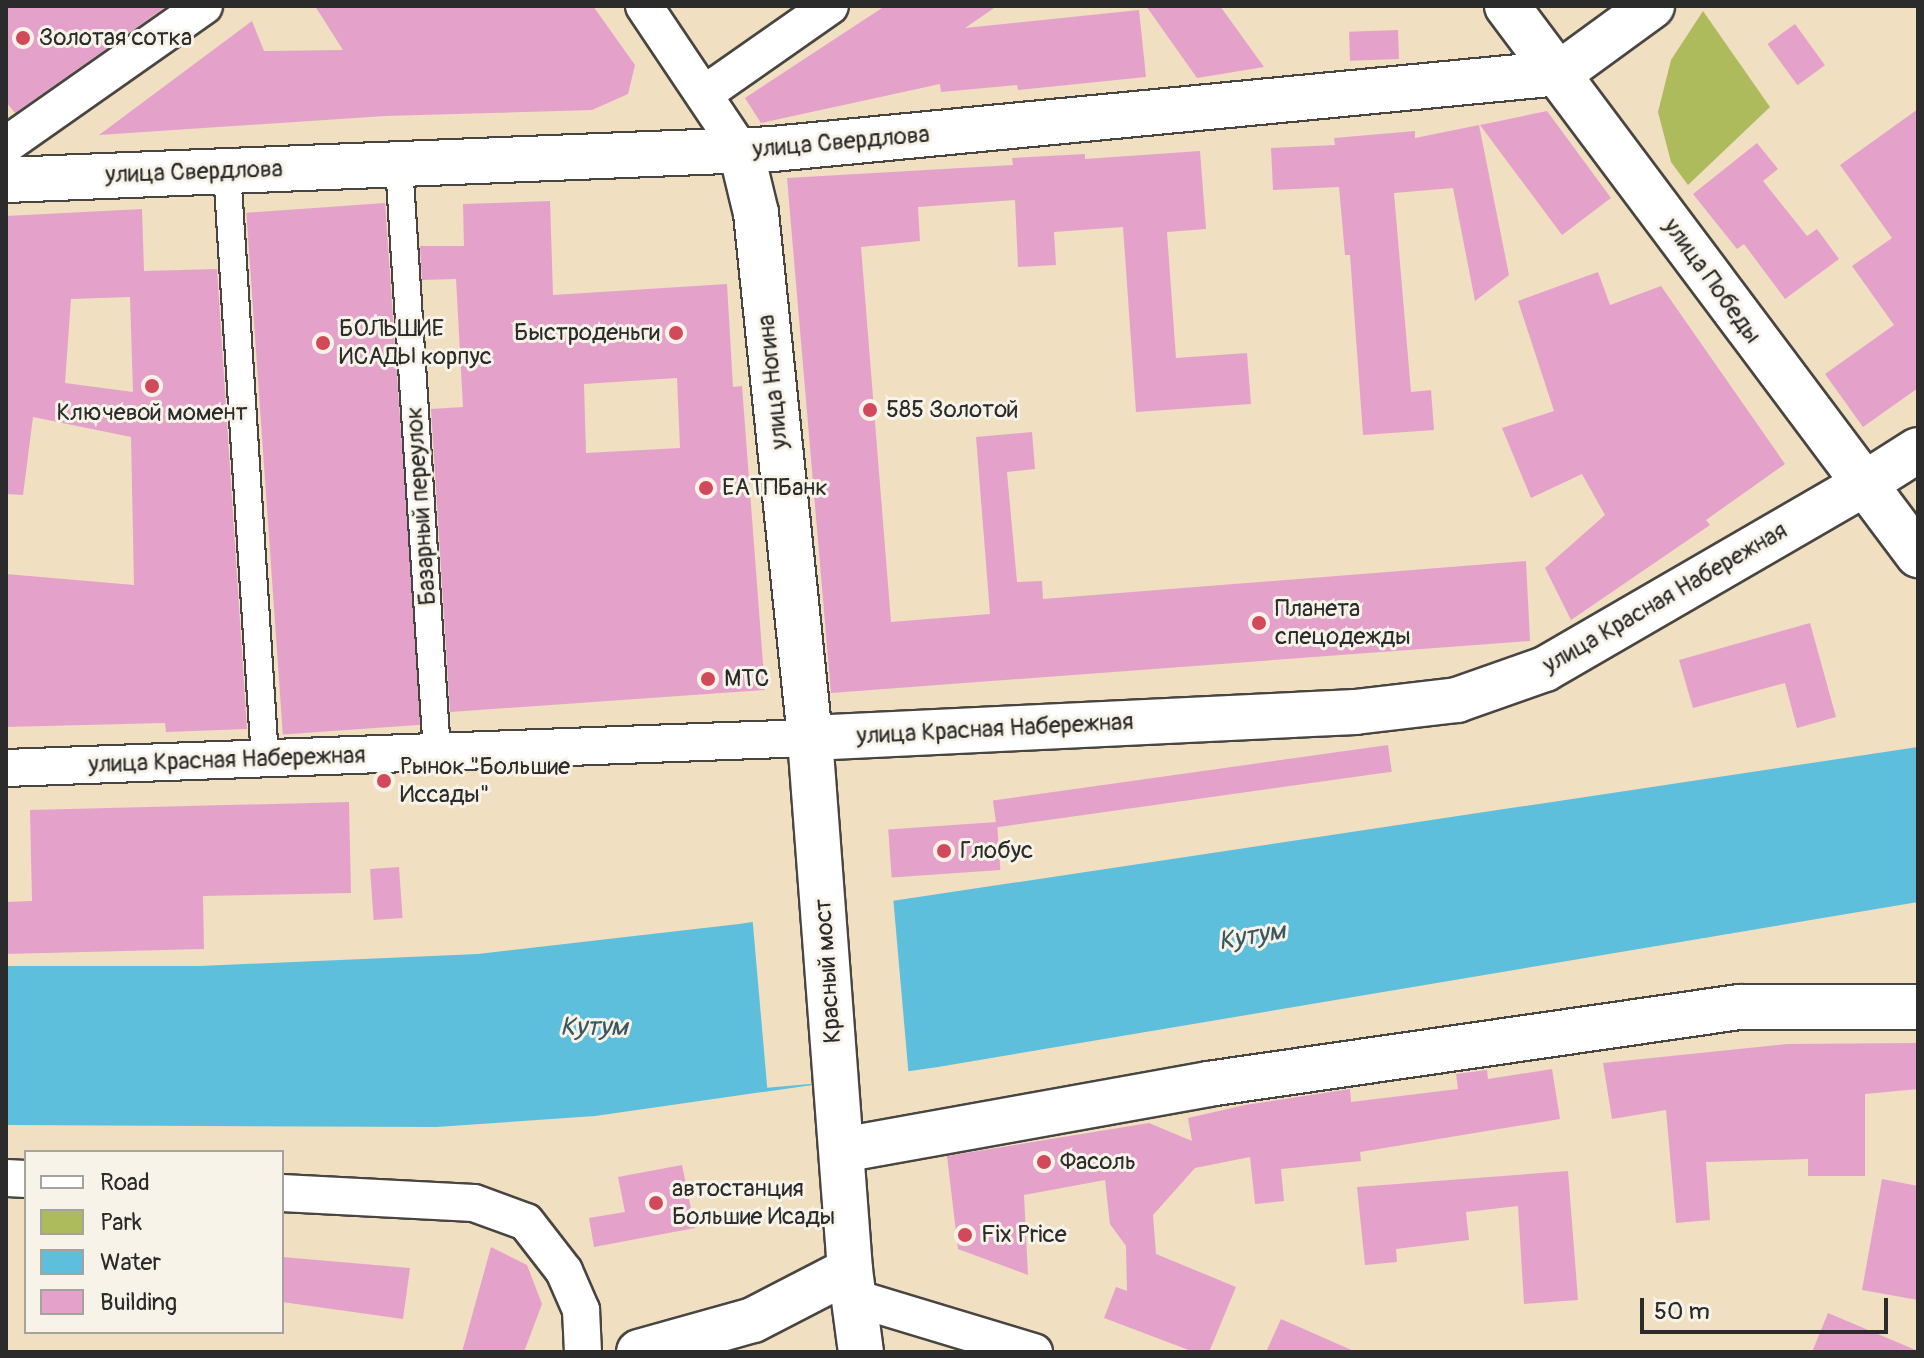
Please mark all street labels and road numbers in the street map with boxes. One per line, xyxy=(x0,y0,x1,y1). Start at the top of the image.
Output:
street label: улица Свердлова xyxy=(751,120,931,164)
street label: улица Свердлова xyxy=(105,155,283,189)
street label: улица Победы xyxy=(1657,213,1767,349)
street label: улица Ногина xyxy=(752,313,794,451)
street label: Базарный переулок xyxy=(400,406,442,606)
street label: улица Красная Набережная xyxy=(1538,516,1792,680)
street label: улица Красная Набережная xyxy=(856,707,1134,751)
street label: улица Красная Набережная xyxy=(88,741,366,779)
street label: Красный мост xyxy=(809,898,847,1044)

